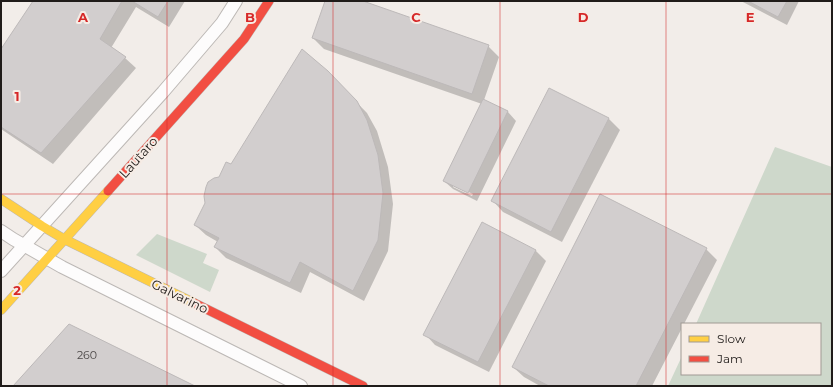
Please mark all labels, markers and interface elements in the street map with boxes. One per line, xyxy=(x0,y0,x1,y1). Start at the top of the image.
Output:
text: A xyxy=(77,9,89,25)
text: B xyxy=(245,9,255,25)
text: C xyxy=(411,9,421,25)
text: D xyxy=(578,9,589,25)
text: E xyxy=(746,9,755,25)
text: 1 xyxy=(14,88,20,104)
street label: Lautaro xyxy=(115,133,161,181)
street label: Galvarino xyxy=(149,275,211,317)
text: 2 xyxy=(13,282,21,298)
legend xyxy=(681,323,821,375)
text: Slow xyxy=(717,331,746,346)
house number: 260 xyxy=(77,348,97,362)
text: Jam xyxy=(716,351,743,366)

